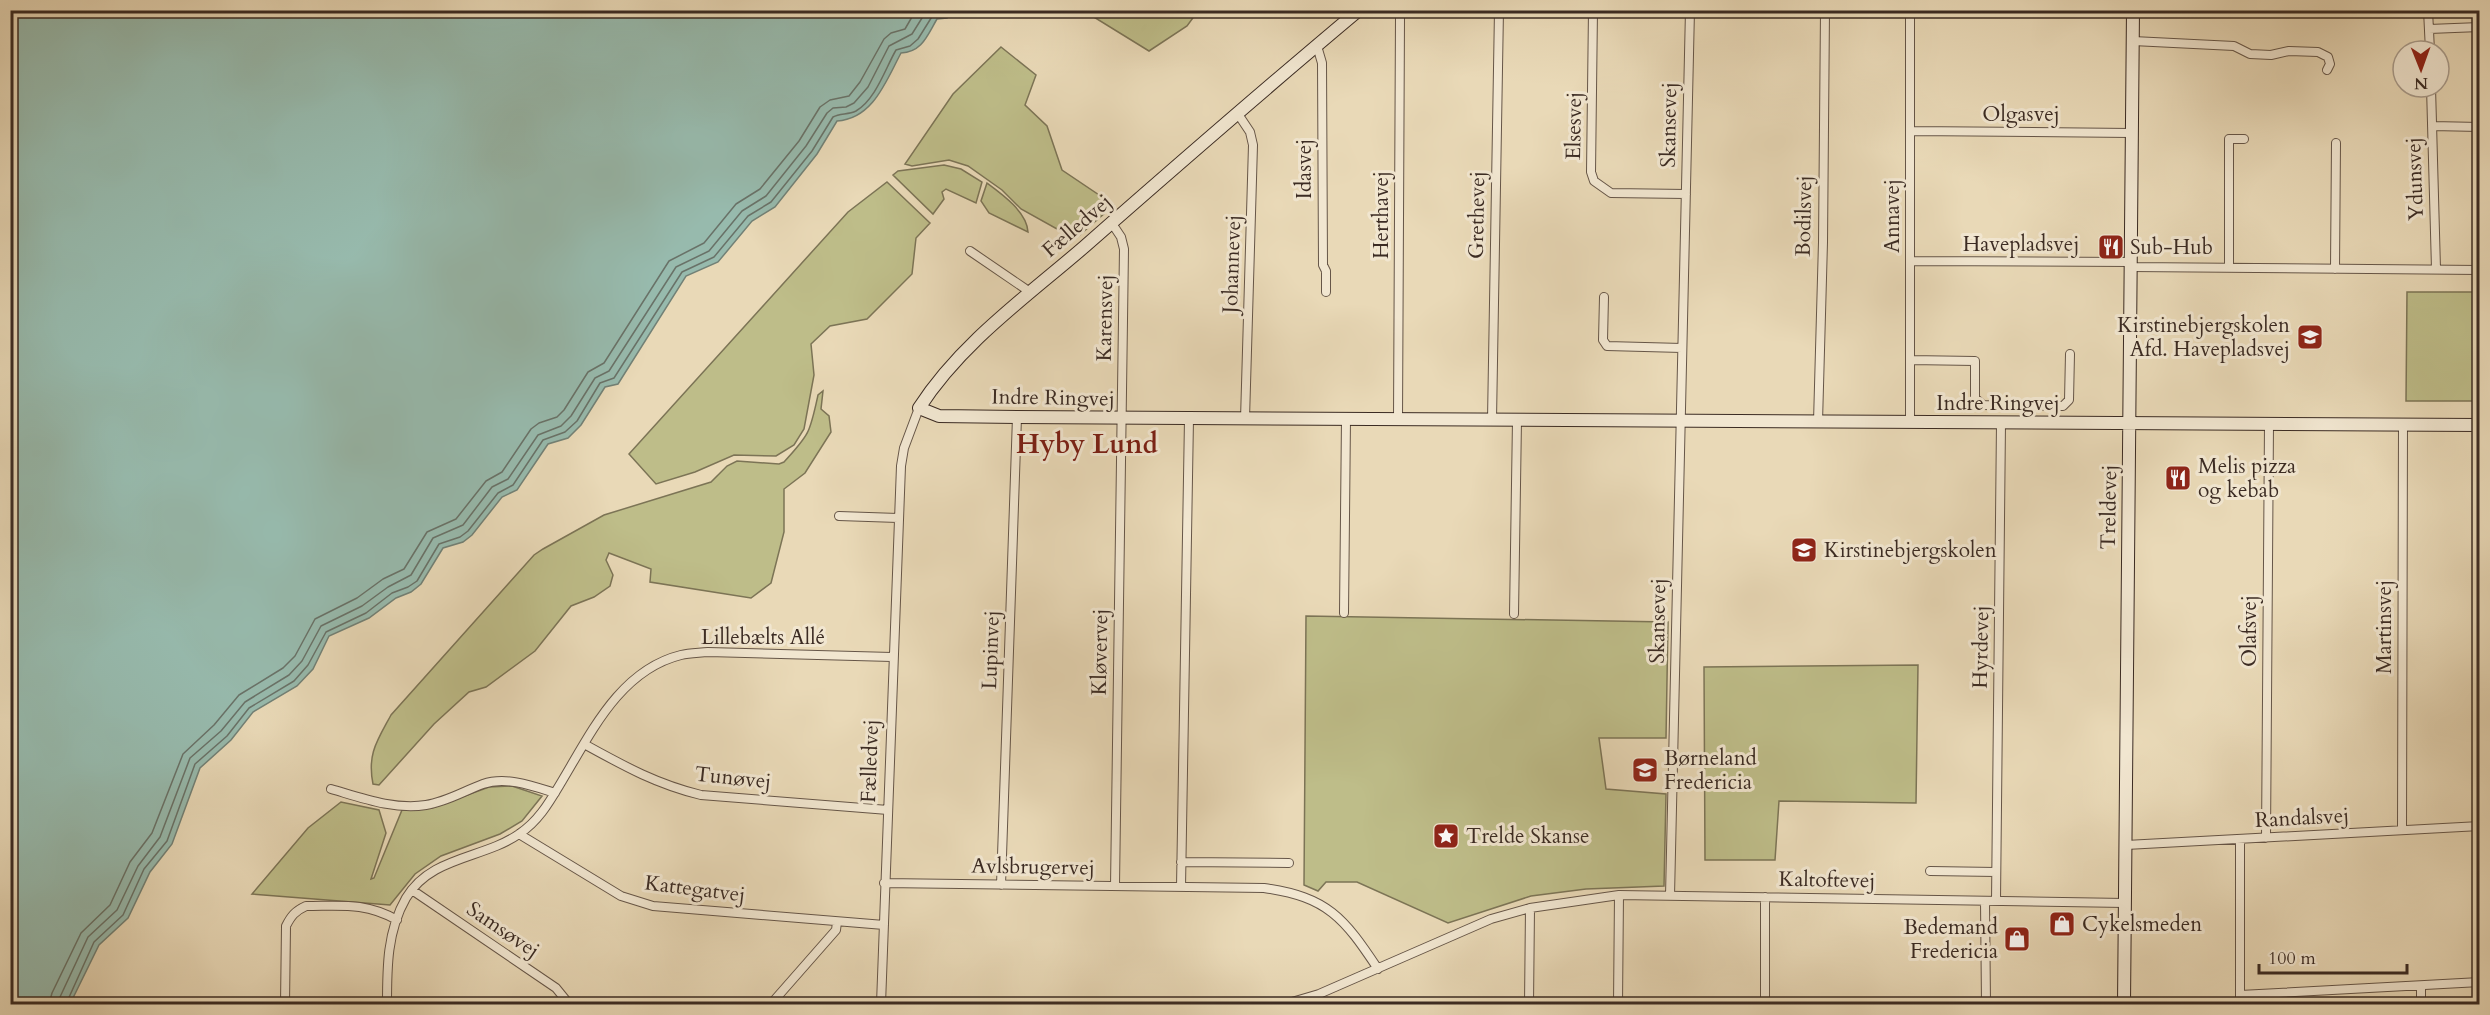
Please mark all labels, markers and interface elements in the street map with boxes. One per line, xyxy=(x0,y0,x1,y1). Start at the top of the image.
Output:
north arrow xyxy=(2391,39,2451,99)
text: N xyxy=(2414,72,2428,94)
street label: Skansevej xyxy=(1654,82,1684,168)
street label: Elsesvej xyxy=(1559,92,1589,160)
street label: Olgasvej xyxy=(1982,100,2060,129)
street label: Ydunsvej xyxy=(2399,137,2431,221)
street label: Idasvej xyxy=(1290,139,1319,199)
street label: Herthavej xyxy=(1367,171,1396,259)
street label: Grethevej xyxy=(1462,171,1492,259)
street label: Bodilsvej xyxy=(1789,175,1819,257)
street label: Annavej xyxy=(1878,179,1907,253)
street label: Fælledvej xyxy=(1036,188,1118,264)
street label: Johannevej xyxy=(1216,214,1248,317)
street label: Havepladsvej xyxy=(1963,230,2079,259)
restaurant icon: Sub-Hub xyxy=(2096,232,2126,262)
place label: Sub-Hub xyxy=(2130,233,2213,262)
street label: Karensvej xyxy=(1090,274,1120,362)
place label: Kirstinebjergskolen Afd. Havepladsvej xyxy=(2117,311,2290,364)
school or university icon: Kirstinebjergskolen Afd. Havepladsvej xyxy=(2295,322,2325,352)
street label: Indre Ringvej xyxy=(991,382,1115,414)
street label: Indre Ringvej xyxy=(1936,389,2060,418)
district label: Hyby Lund xyxy=(1016,426,1159,463)
place label: Melis pizza og kebab xyxy=(2198,452,2296,505)
restaurant icon: Melis pizza og kebab xyxy=(2163,463,2193,493)
street label: Treldevej xyxy=(2094,464,2124,550)
school or university icon: Kirstinebjergskolen xyxy=(1789,535,1819,565)
place label: Kirstinebjergskolen xyxy=(1824,536,1997,565)
street label: Skansevej xyxy=(1643,578,1673,664)
street label: Martinsvej xyxy=(2370,580,2399,674)
street label: Olafsvej xyxy=(2235,595,2264,667)
street label: Hyrdevej xyxy=(1966,605,1996,689)
street label: Kløvervej xyxy=(1085,608,1115,696)
street label: Lupinvej xyxy=(975,610,1007,690)
street label: Lillebælts Allé xyxy=(701,623,825,652)
street label: Fælledvej xyxy=(854,719,886,803)
place label: Børneland Fredericia xyxy=(1664,744,1757,797)
school or university icon: Børneland Fredericia xyxy=(1630,755,1660,785)
street label: Tunøvej xyxy=(693,760,773,796)
street label: Randalsvej xyxy=(2254,801,2350,835)
place icon: Trelde Skanse xyxy=(1431,821,1461,851)
place label: Trelde Skanse xyxy=(1466,822,1590,851)
street label: Avlsbrugervej xyxy=(971,851,1095,883)
street label: Kaltoftevej xyxy=(1778,865,1876,895)
street label: Kattegatvej xyxy=(643,868,747,910)
street label: Samsøvej xyxy=(461,895,545,965)
shop icon: Cykelsmeden xyxy=(2047,909,2077,939)
place label: Cykelsmeden xyxy=(2082,910,2202,939)
place label: Bedemand Fredericia xyxy=(1904,913,1998,966)
shop icon: Bedemand Fredericia xyxy=(2002,924,2032,954)
scale bar xyxy=(2259,937,2408,975)
text: 100 m xyxy=(2268,946,2316,971)

